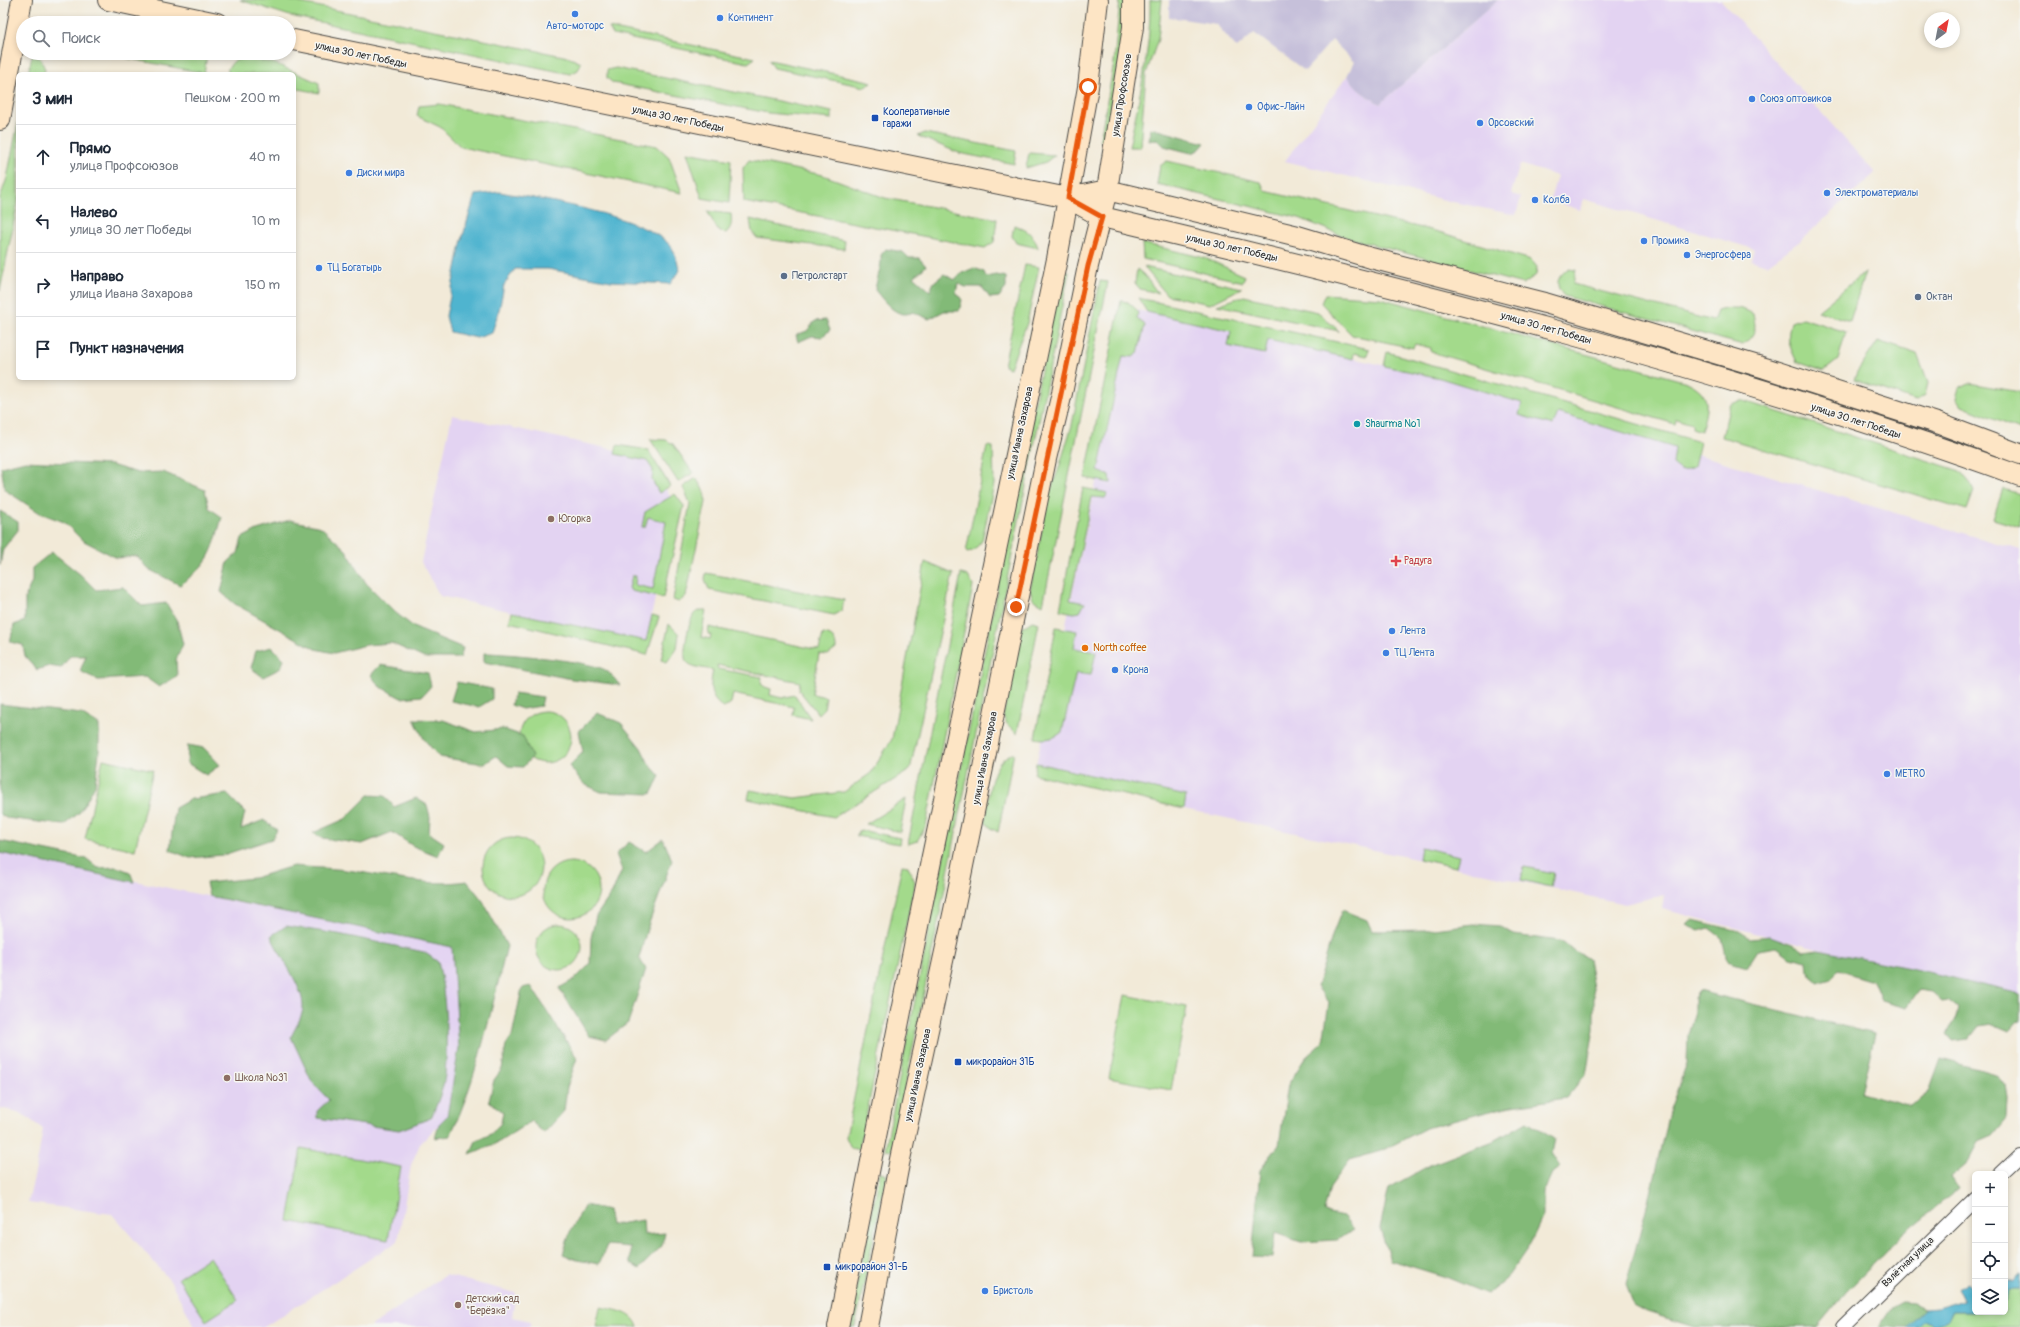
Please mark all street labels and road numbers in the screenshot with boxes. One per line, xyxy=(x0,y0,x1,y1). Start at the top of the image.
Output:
street label: улица 30 лет Победы xyxy=(313,39,408,71)
street label: улица Профсоюзов xyxy=(1109,53,1134,138)
street label: улица 30 лет Победы xyxy=(630,103,725,135)
street label: улица 30 лет Победы xyxy=(1184,231,1279,264)
street label: улица 30 лет Победы xyxy=(1498,309,1593,347)
street label: улица Ивана Захарова xyxy=(1004,385,1036,481)
street label: улица 30 лет Победы xyxy=(1809,401,1902,441)
street label: улица Ивана Захарова xyxy=(970,710,1000,806)
street label: улица Ивана Захарова xyxy=(902,1027,934,1123)
street label: Взлётная улица xyxy=(1880,1234,1937,1290)

